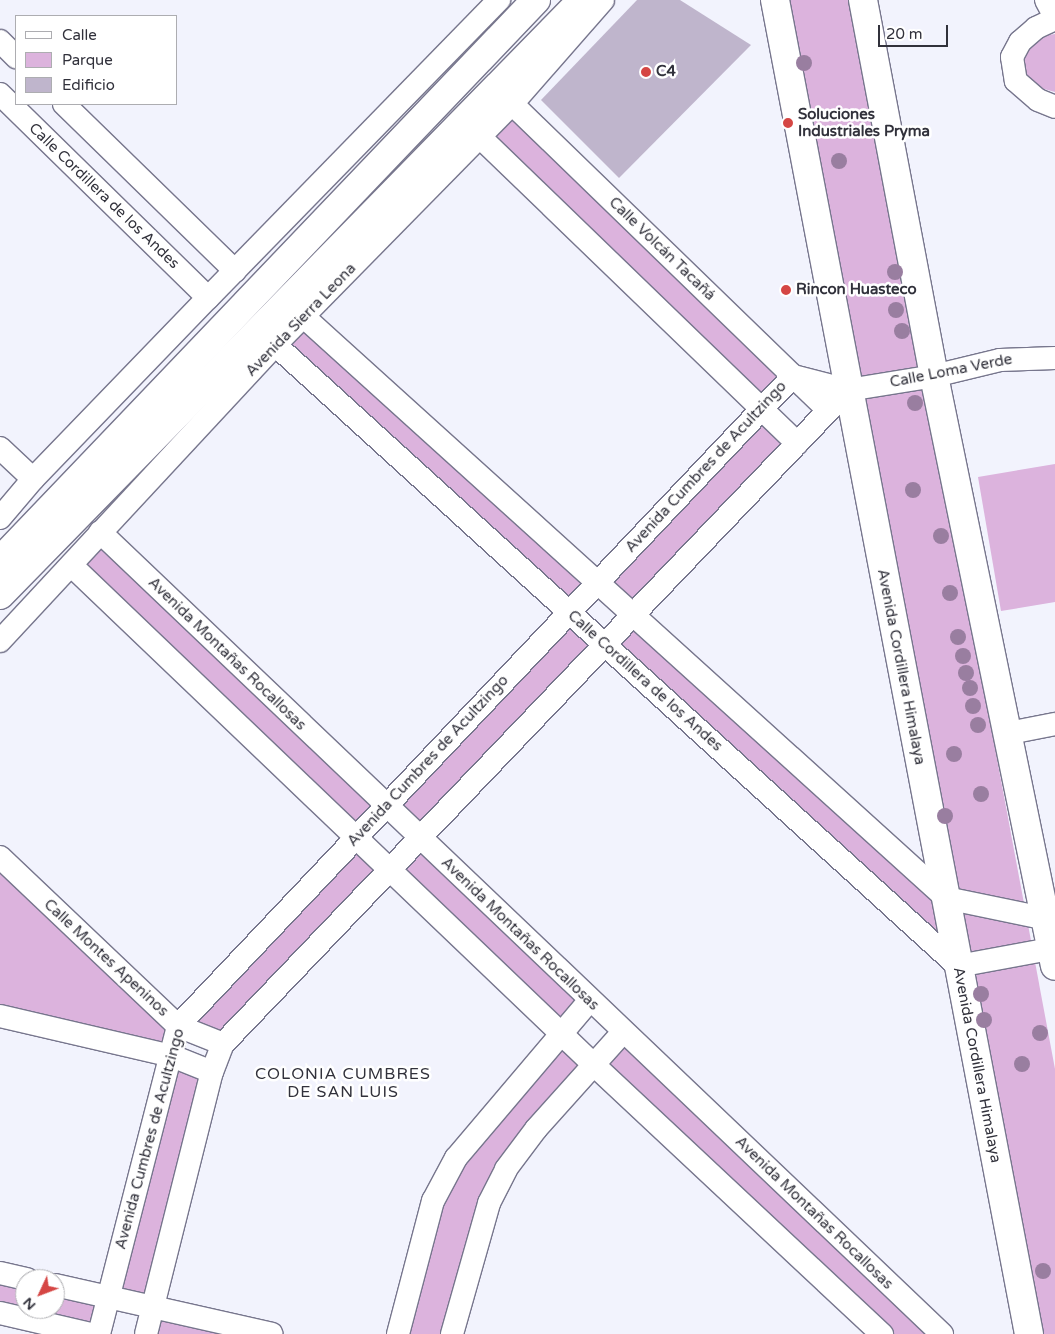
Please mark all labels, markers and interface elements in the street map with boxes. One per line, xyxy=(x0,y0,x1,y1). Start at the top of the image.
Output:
legend xyxy=(15,15,178,105)
scale bar xyxy=(880,15,950,47)
text: 20 m xyxy=(886,25,923,43)
text: Calle xyxy=(62,26,97,44)
text: Parque xyxy=(62,51,113,69)
place label: C4 xyxy=(656,63,676,81)
marker: C4 xyxy=(640,66,652,78)
text: Edificio xyxy=(62,76,115,94)
place label: Soluciones Industriales Pryma xyxy=(798,105,930,140)
marker: Soluciones Industriales Pryma xyxy=(782,117,794,129)
street label: Calle Cordillera de los Andes xyxy=(25,119,183,273)
street label: Calle Volcán Tacañá xyxy=(605,194,719,304)
street label: Avenida Sierra Leona xyxy=(242,260,360,380)
place label: Rincon Huasteco xyxy=(796,281,917,299)
marker: Rincon Huasteco xyxy=(780,284,792,296)
street label: Calle Loma Verde xyxy=(888,350,1014,392)
street label: Avenida Cumbres de Acultzingo xyxy=(622,378,790,556)
street label: Avenida Cordillera Himalaya xyxy=(873,567,929,767)
street label: Avenida Montañas Rocallosas xyxy=(144,574,310,734)
street label: Calle Cordillera de los Andes xyxy=(564,607,726,755)
street label: Avenida Cumbres de Acultzingo xyxy=(344,672,512,850)
street label: Avenida Montañas Rocallosas xyxy=(437,854,603,1014)
street label: Calle Montes Apeninos xyxy=(40,896,172,1020)
street label: Avenida Cordillera Himalaya xyxy=(949,965,1005,1165)
street label: Avenida Cumbres de Acultzingo xyxy=(112,1027,188,1251)
district label: COLONIA CUMBRES DE SAN LUIS xyxy=(253,1064,433,1102)
street label: Avenida Montañas Rocallosas xyxy=(731,1133,897,1293)
north arrow xyxy=(15,1269,65,1319)
text: N xyxy=(19,1294,39,1314)

